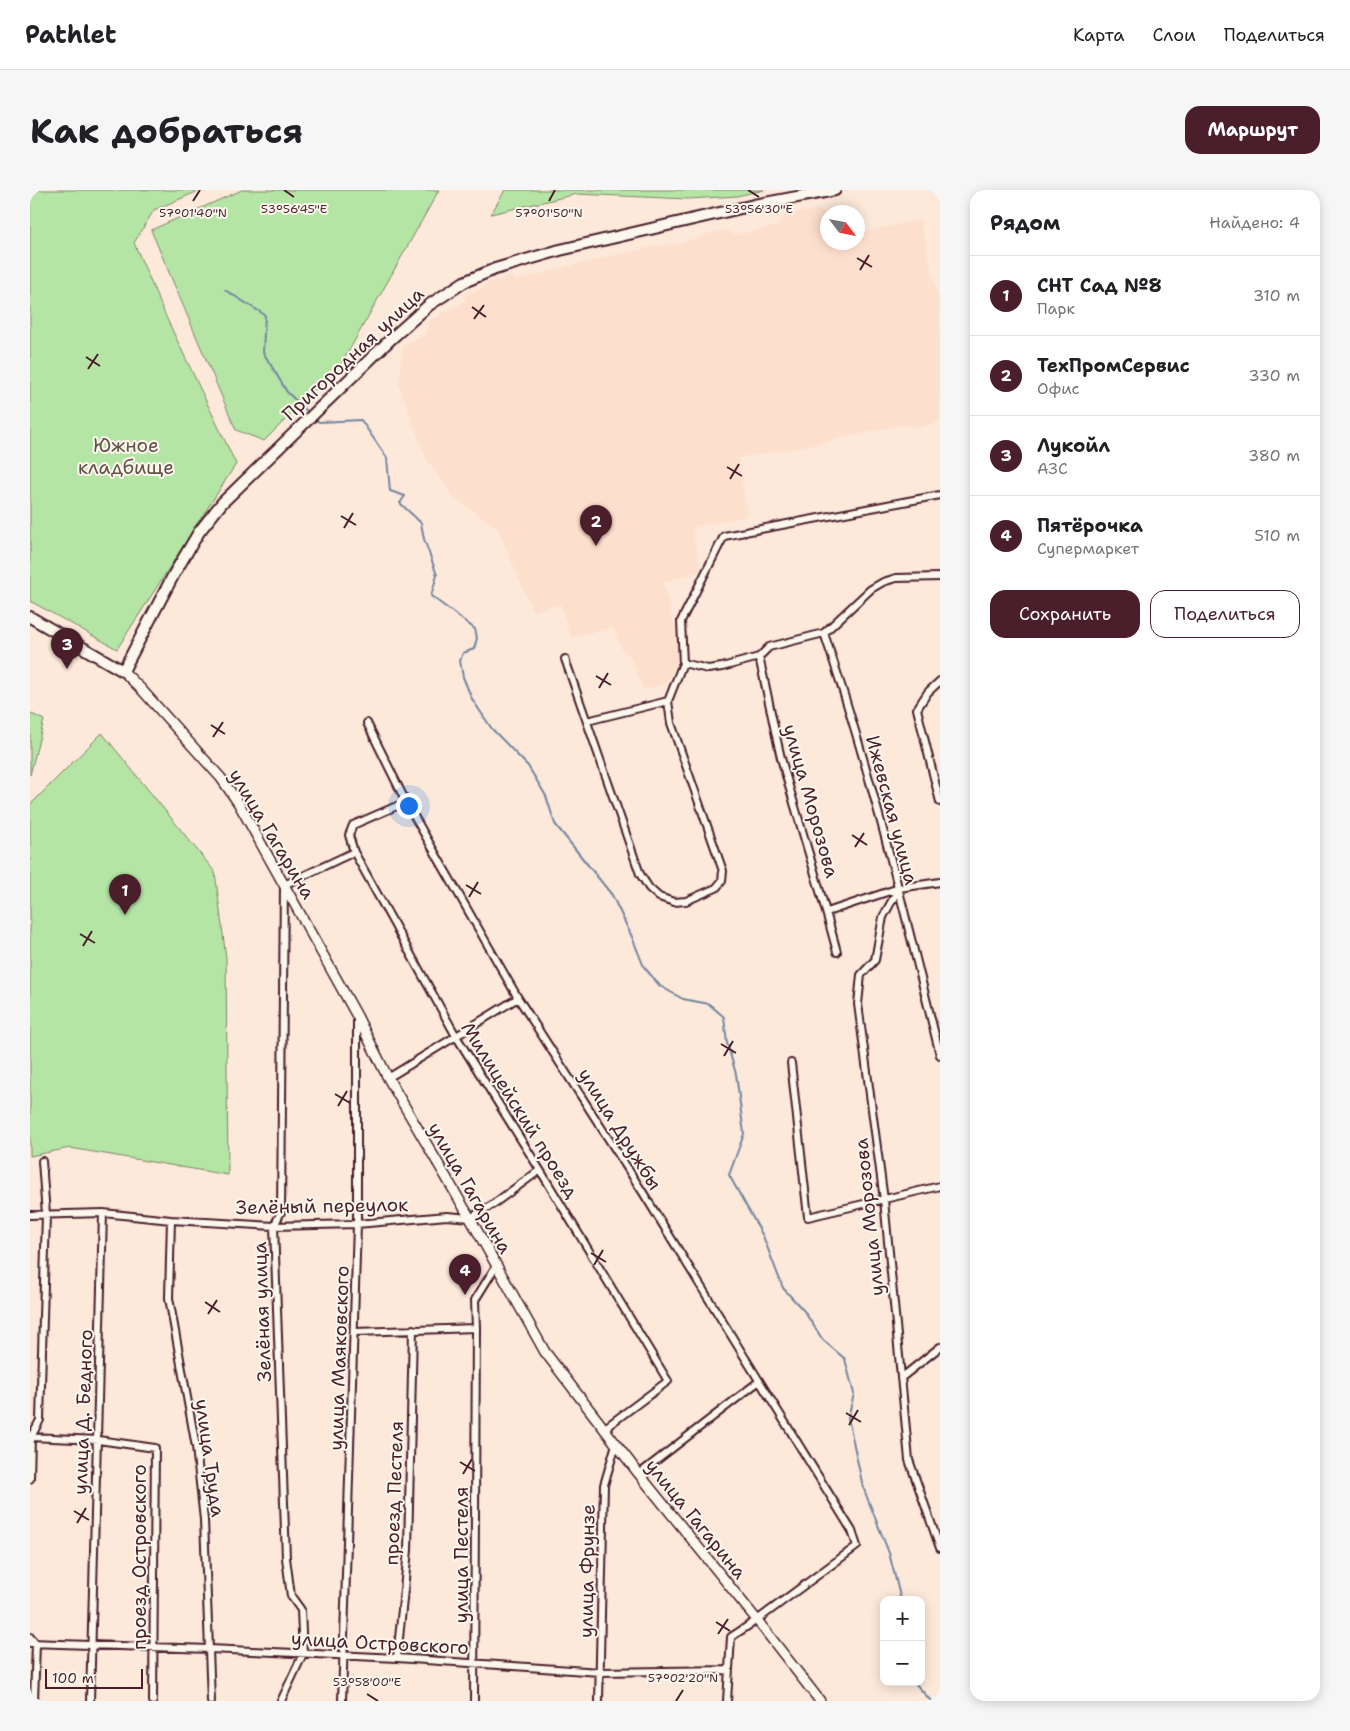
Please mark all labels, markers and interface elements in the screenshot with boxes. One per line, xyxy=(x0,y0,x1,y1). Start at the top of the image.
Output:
text: Pathlet xyxy=(25,19,116,51)
text: Карта xyxy=(1073,23,1124,47)
text: Слои xyxy=(1152,23,1196,47)
text: Поделиться xyxy=(1224,23,1325,47)
button: Маршрут xyxy=(1185,106,1320,154)
text: Как добраться xyxy=(30,107,303,154)
text: 53°56'45"E xyxy=(261,201,327,217)
text: 53°56'30"E xyxy=(725,201,793,217)
text: 57°01'40"N xyxy=(159,205,227,221)
text: 57°01'50"N xyxy=(515,205,583,221)
north arrow xyxy=(820,205,865,250)
text: Рядом xyxy=(990,209,1060,237)
text: Найдено: 4 xyxy=(1209,212,1300,233)
text: СНТ Сад №8 xyxy=(1037,273,1162,298)
street label: Пригородная улица xyxy=(277,282,429,426)
text: 1 xyxy=(1002,285,1010,306)
text: 310 m xyxy=(1253,285,1300,306)
text: Парк xyxy=(1037,298,1075,319)
text: ТехПромСервис xyxy=(1037,353,1190,378)
text: 2 xyxy=(1000,365,1012,386)
text: 330 m xyxy=(1248,365,1300,386)
text: Офис xyxy=(1037,378,1079,399)
park label: Южное кладбище xyxy=(78,433,174,480)
text: Лукойл xyxy=(1037,433,1110,458)
text: 3 xyxy=(1000,445,1012,466)
text: 380 m xyxy=(1248,445,1300,466)
text: АЗС xyxy=(1037,458,1068,479)
pin: 2 xyxy=(580,505,612,546)
text: Пятёрочка xyxy=(1037,513,1143,538)
text: 4 xyxy=(1000,525,1012,546)
text: 510 m xyxy=(1254,525,1300,546)
text: Супермаркет xyxy=(1037,538,1139,559)
button: Сохранить xyxy=(990,590,1140,638)
button: Поделиться xyxy=(1150,590,1300,638)
pin: 3 xyxy=(51,628,83,669)
street label: улица Морозова xyxy=(777,721,845,881)
street label: Ижевская улица xyxy=(860,733,924,888)
street label: улица Гагарина xyxy=(223,764,321,904)
your location xyxy=(396,793,422,819)
pin: 1 xyxy=(109,874,141,915)
street label: Милицейский проезд xyxy=(455,1017,585,1203)
street label: улица Дружбы xyxy=(572,1063,668,1195)
street label: улица Гагарина xyxy=(422,1118,518,1258)
street label: улица Морозова xyxy=(848,1137,890,1297)
street label: Зелёный переулок xyxy=(235,1192,409,1220)
street label: Зелёная улица xyxy=(247,1241,277,1383)
pin: 4 xyxy=(449,1254,481,1295)
street label: улица Маяковского xyxy=(323,1265,355,1451)
street label: улица Д. Бедного xyxy=(68,1329,98,1495)
street label: улица Труда xyxy=(189,1397,231,1519)
street label: проезд Пестеля xyxy=(379,1420,409,1566)
street label: улица Гагарина xyxy=(640,1454,752,1584)
street label: проезд Островского xyxy=(127,1464,152,1650)
street label: улица Пестеля xyxy=(449,1487,474,1623)
street label: улица Фрунзе xyxy=(573,1504,601,1638)
map controls xyxy=(880,1596,925,1686)
button: + xyxy=(880,1596,925,1641)
street label: улица Островского xyxy=(290,1626,470,1660)
button: − xyxy=(880,1641,925,1686)
scale bar xyxy=(45,1666,142,1689)
text: 100 m xyxy=(52,1669,94,1687)
text: 57°02'20"N xyxy=(648,1670,718,1686)
text: 53°58'00"E xyxy=(333,1674,401,1690)

